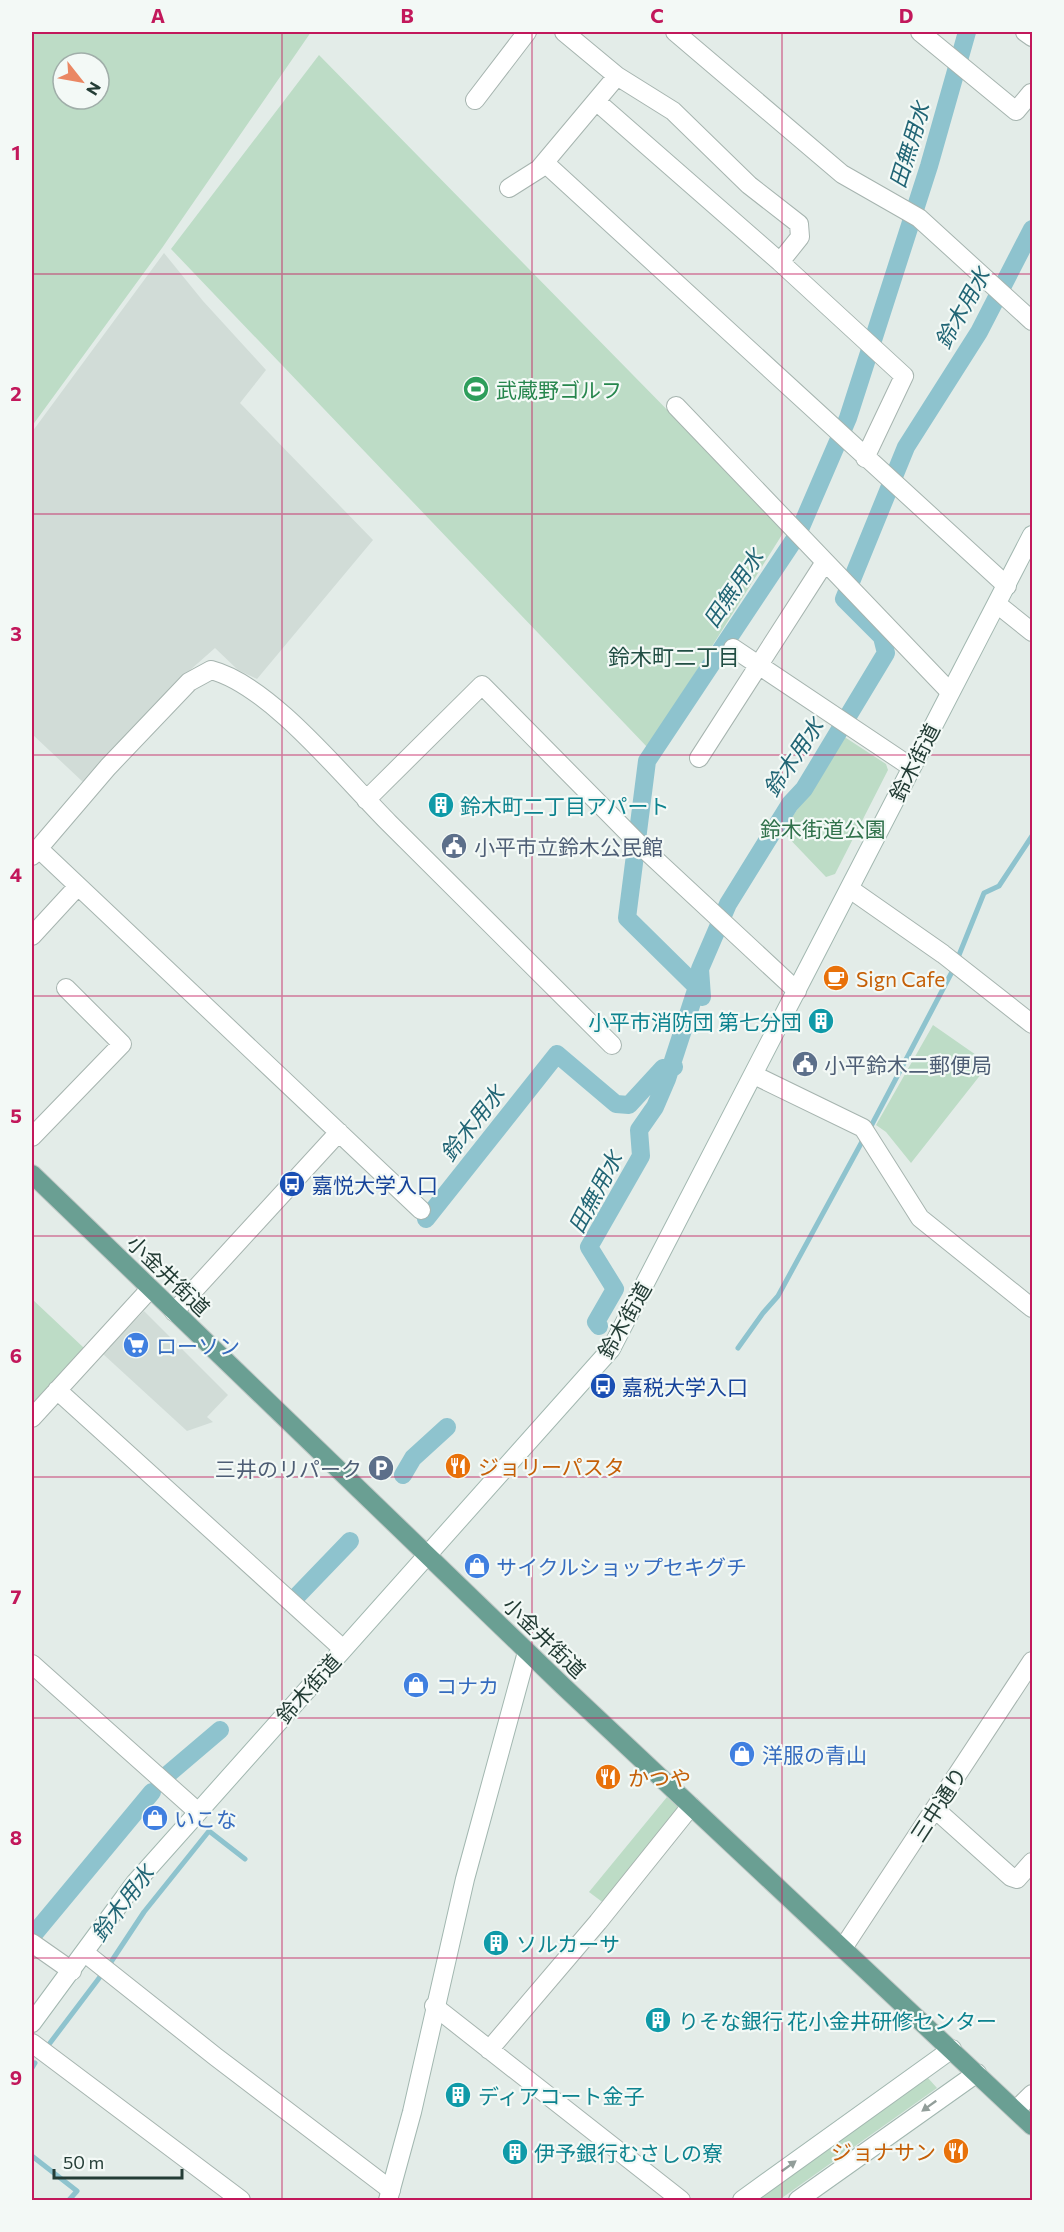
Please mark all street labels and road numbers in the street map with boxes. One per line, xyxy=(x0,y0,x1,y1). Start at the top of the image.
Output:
street label: 鈴木街道 xyxy=(884,719,944,805)
street label: 小金井街道 xyxy=(123,1230,215,1320)
street label: 鈴木街道 xyxy=(592,1277,656,1363)
street label: 小金井街道 xyxy=(499,1592,591,1682)
street label: 鈴木街道 xyxy=(271,1648,345,1728)
street label: 三中通り xyxy=(905,1762,971,1846)

